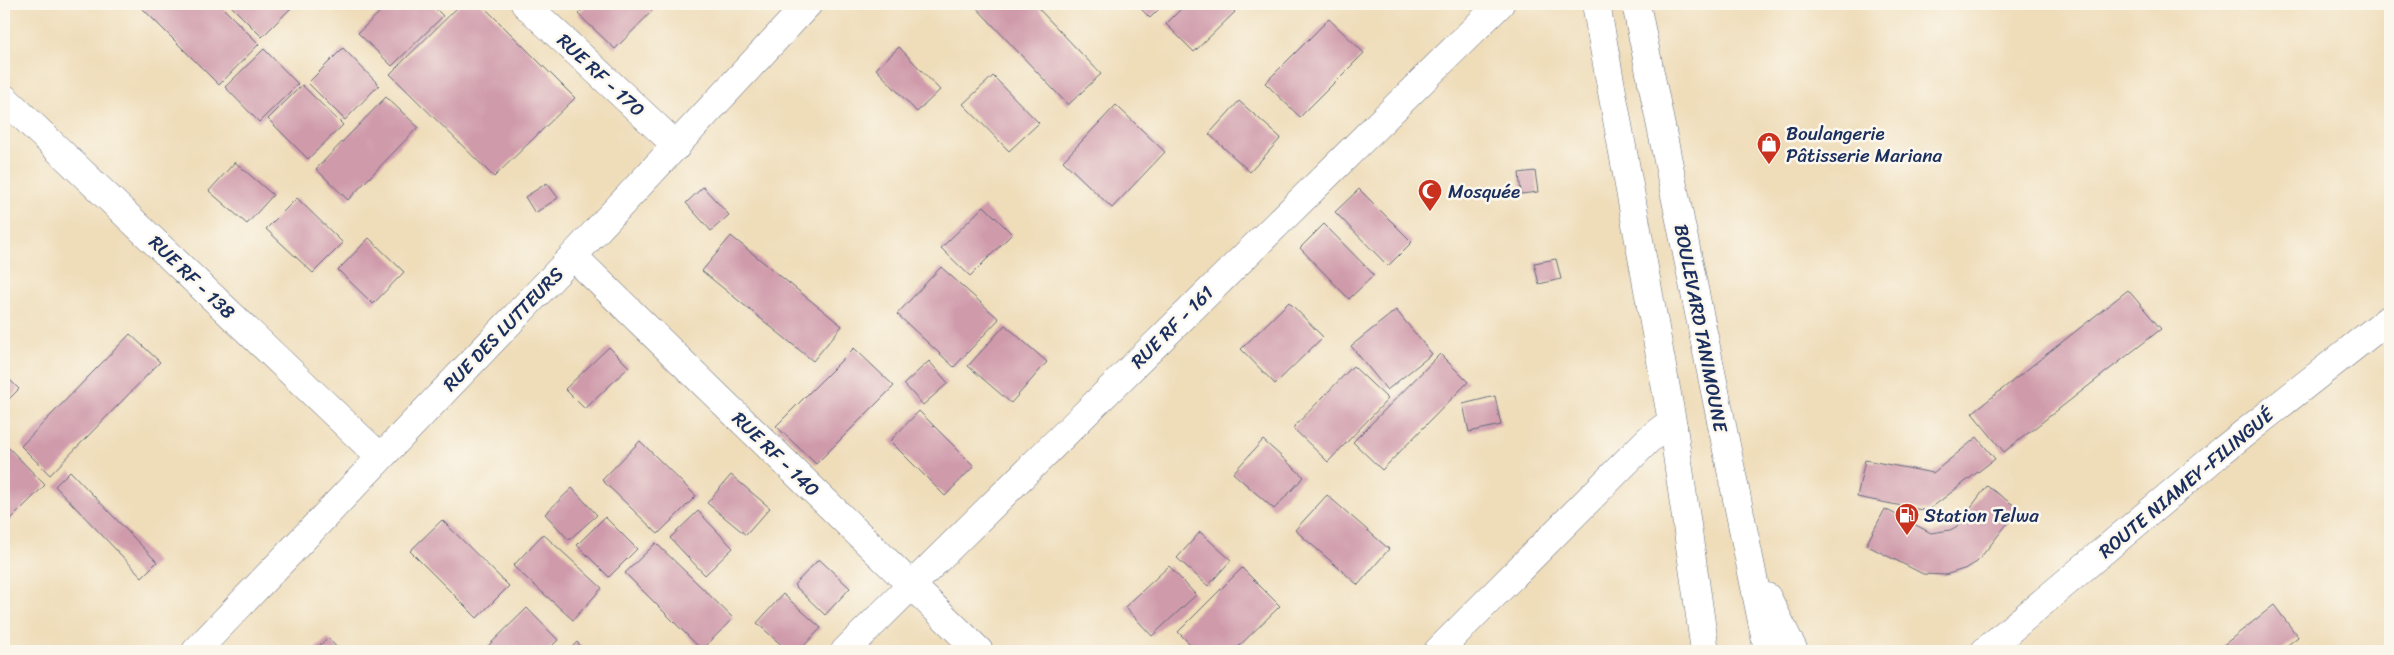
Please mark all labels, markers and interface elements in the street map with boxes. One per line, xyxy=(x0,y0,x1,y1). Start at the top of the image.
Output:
street label: RUE RF - 170 xyxy=(549,25,653,125)
place label: Boulangerie Pâtisserie Mariana xyxy=(1786,117,1943,172)
shop icon: Boulangerie Pâtisserie Mariana xyxy=(1756,131,1782,165)
place label: Mosquée xyxy=(1448,175,1520,208)
mosque icon: Mosquée xyxy=(1417,178,1443,212)
street label: BOULEVARD TANIMOUNE xyxy=(1665,221,1738,436)
street label: RUE RF - 138 xyxy=(141,227,243,328)
street label: RUE DES LUTTEURS xyxy=(434,259,572,399)
street label: RUE RF - 161 xyxy=(1122,277,1222,377)
street label: ROUTE NIAMEY-FILINGUÉ xyxy=(2091,398,2282,567)
street label: RUE RF - 140 xyxy=(724,403,828,505)
place label: Station Telwa xyxy=(1924,499,2039,532)
fuel station icon: Station Telwa xyxy=(1894,502,1920,536)

